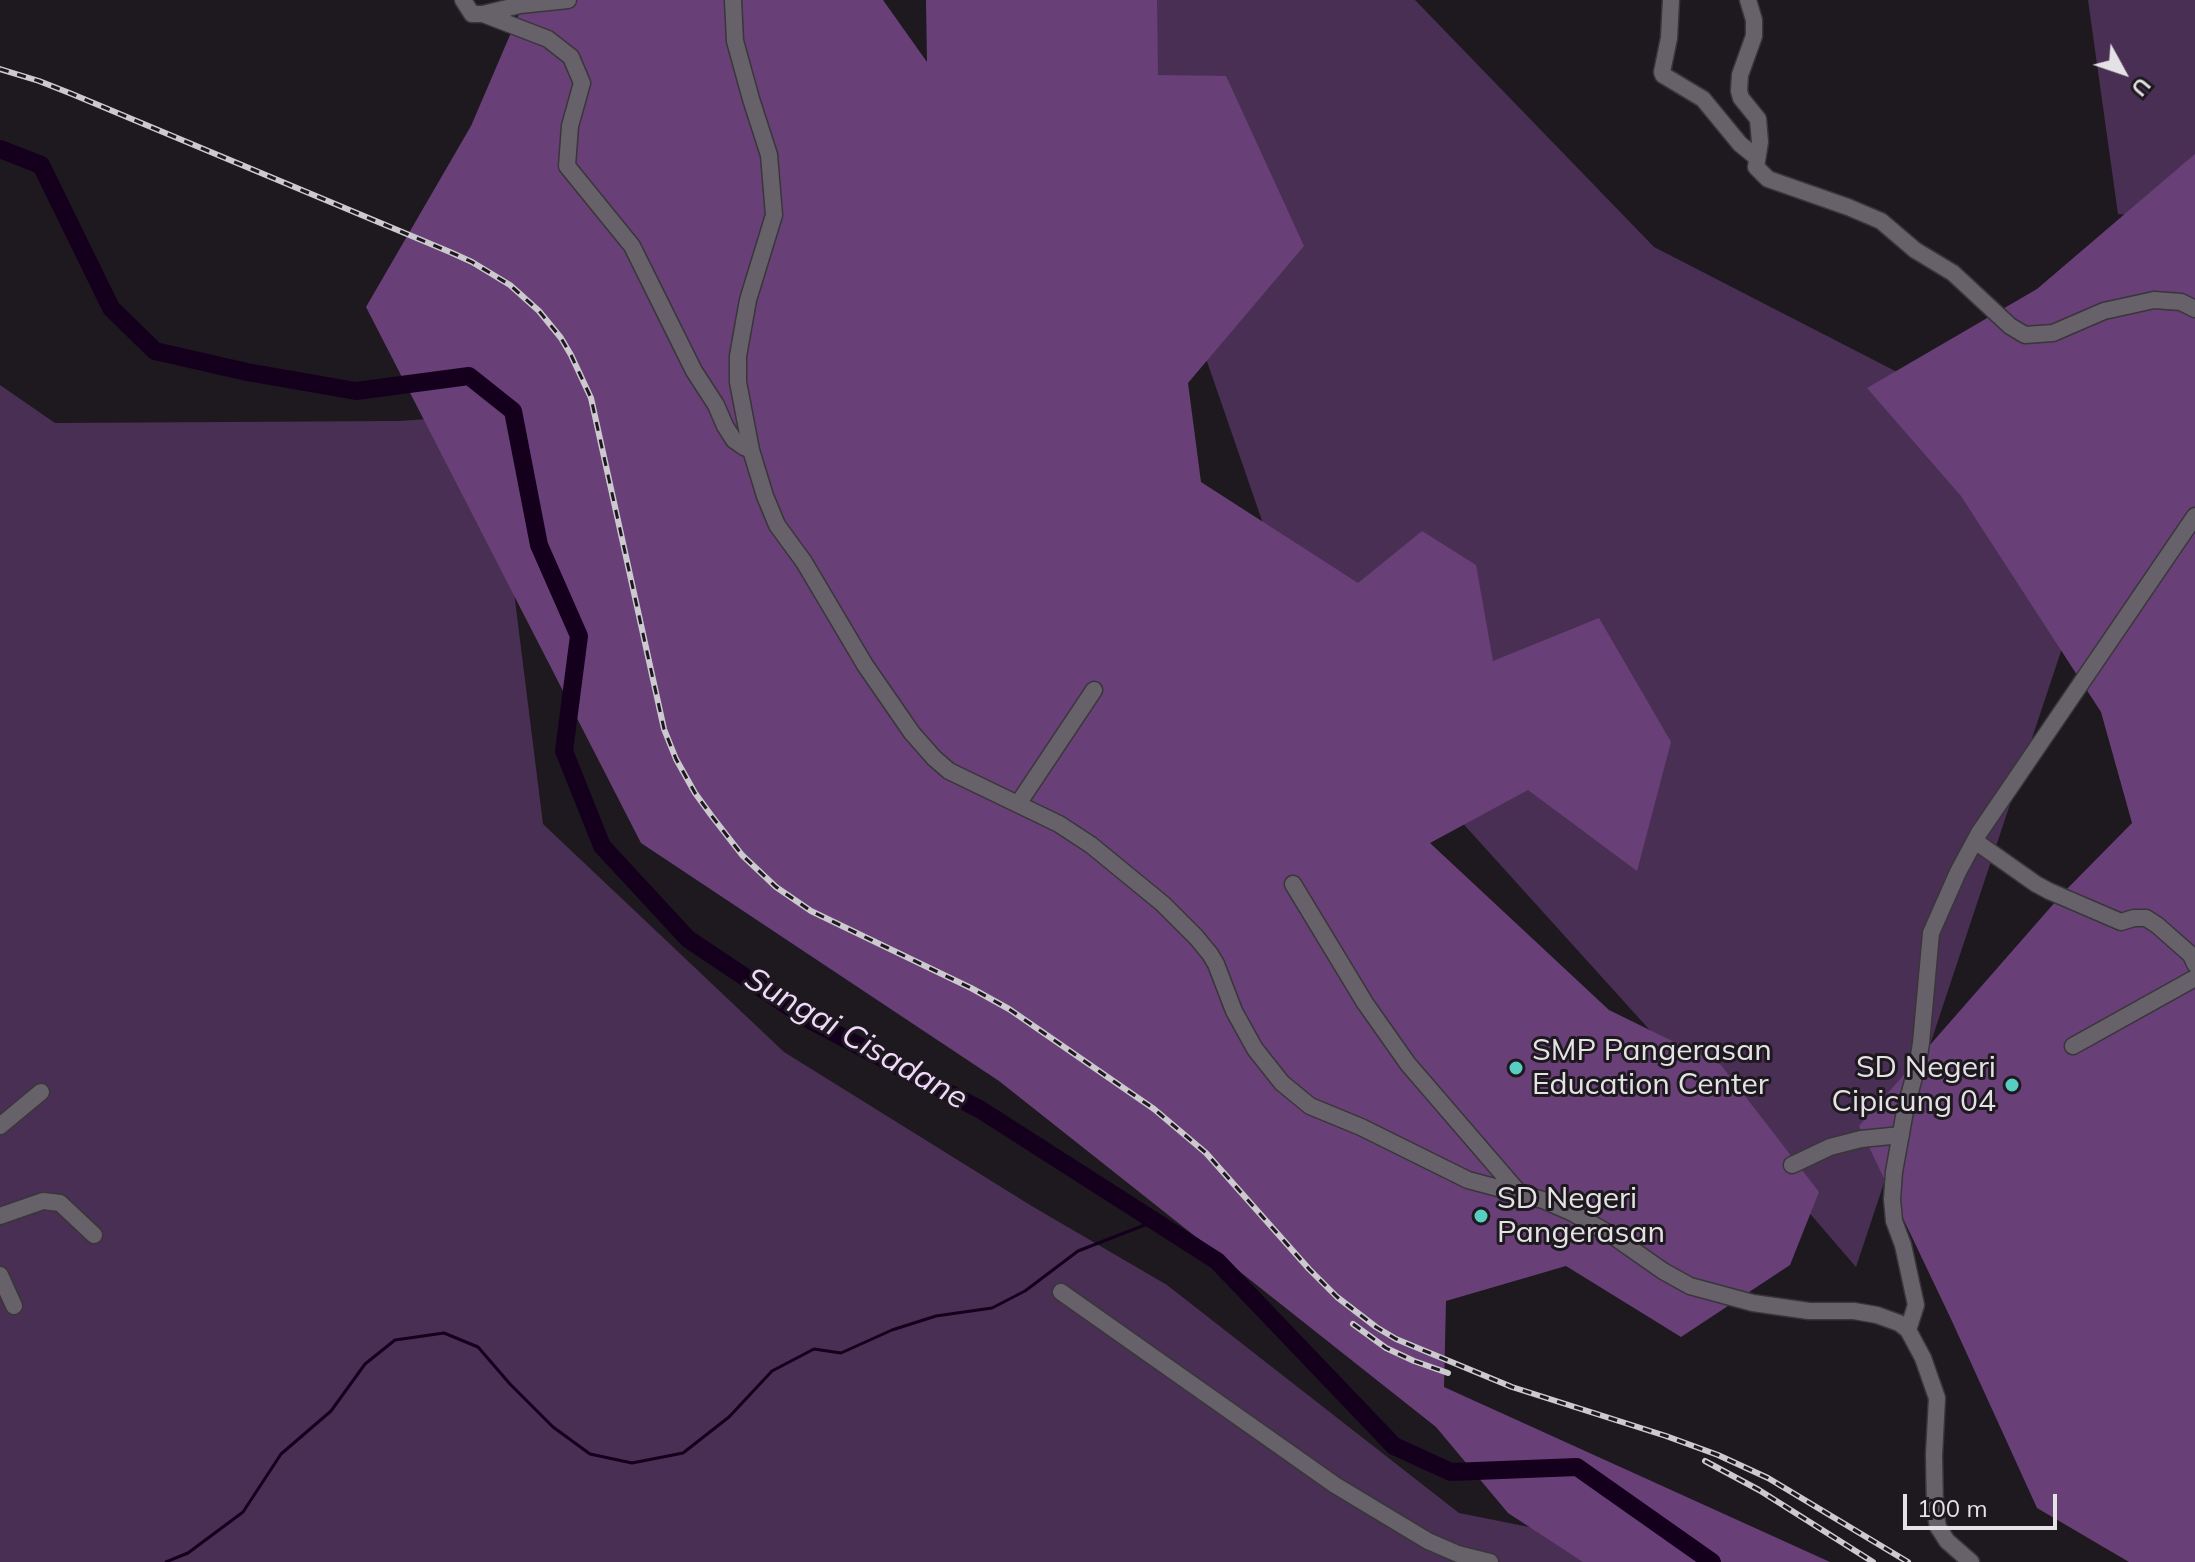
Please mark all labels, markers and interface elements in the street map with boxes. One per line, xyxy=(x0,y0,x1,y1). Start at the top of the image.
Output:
north arrow xyxy=(2083,32,2163,112)
text: U xyxy=(2125,72,2157,103)
water label: Sungai Cisadane xyxy=(738,960,974,1118)
place label: SMP Pangerasan Education Center xyxy=(1532,1033,1772,1104)
place label: SD Negeri Cipicung 04 xyxy=(1832,1050,1996,1120)
marker: SMP Pangerasan Education Center xyxy=(1507,1059,1525,1077)
marker: SD Negeri Cipicung 04 xyxy=(2003,1076,2021,1094)
place label: SD Negeri Pangerasan xyxy=(1497,1181,1665,1252)
marker: SD Negeri Pangerasan xyxy=(1472,1207,1490,1225)
scale bar xyxy=(1907,1478,2061,1528)
text: 100 m xyxy=(1917,1493,1988,1523)

